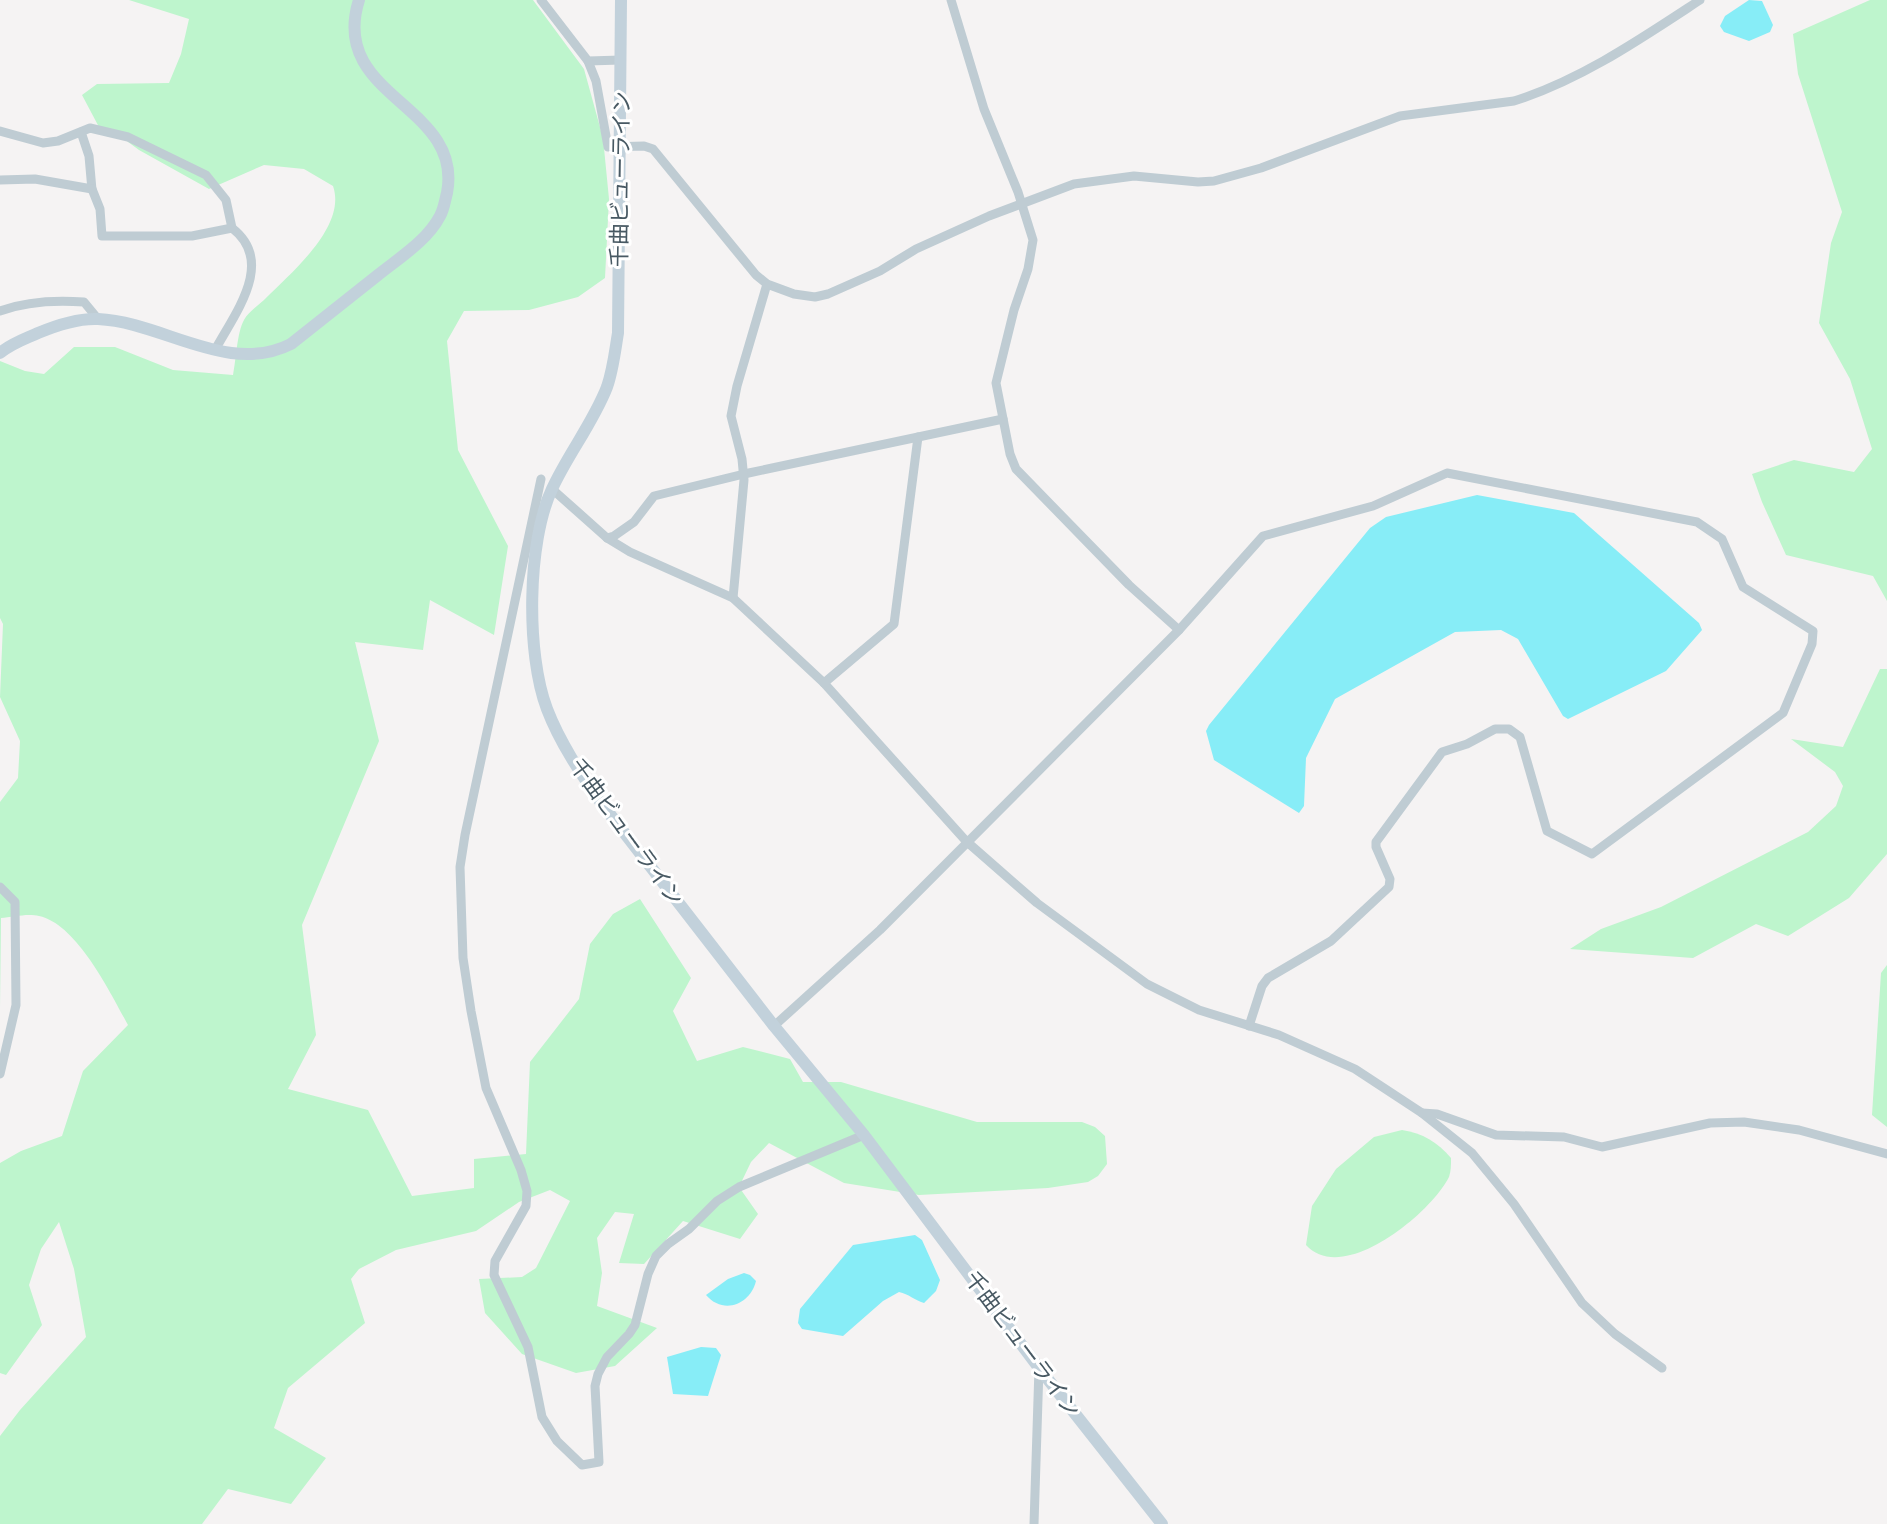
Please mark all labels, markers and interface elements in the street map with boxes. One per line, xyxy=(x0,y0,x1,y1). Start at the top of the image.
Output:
street label: 千曲ビューライン xyxy=(603,91,638,267)
street label: 千曲ビューライン xyxy=(562,752,691,913)
street label: 千曲ビューライン xyxy=(957,1265,1088,1424)

